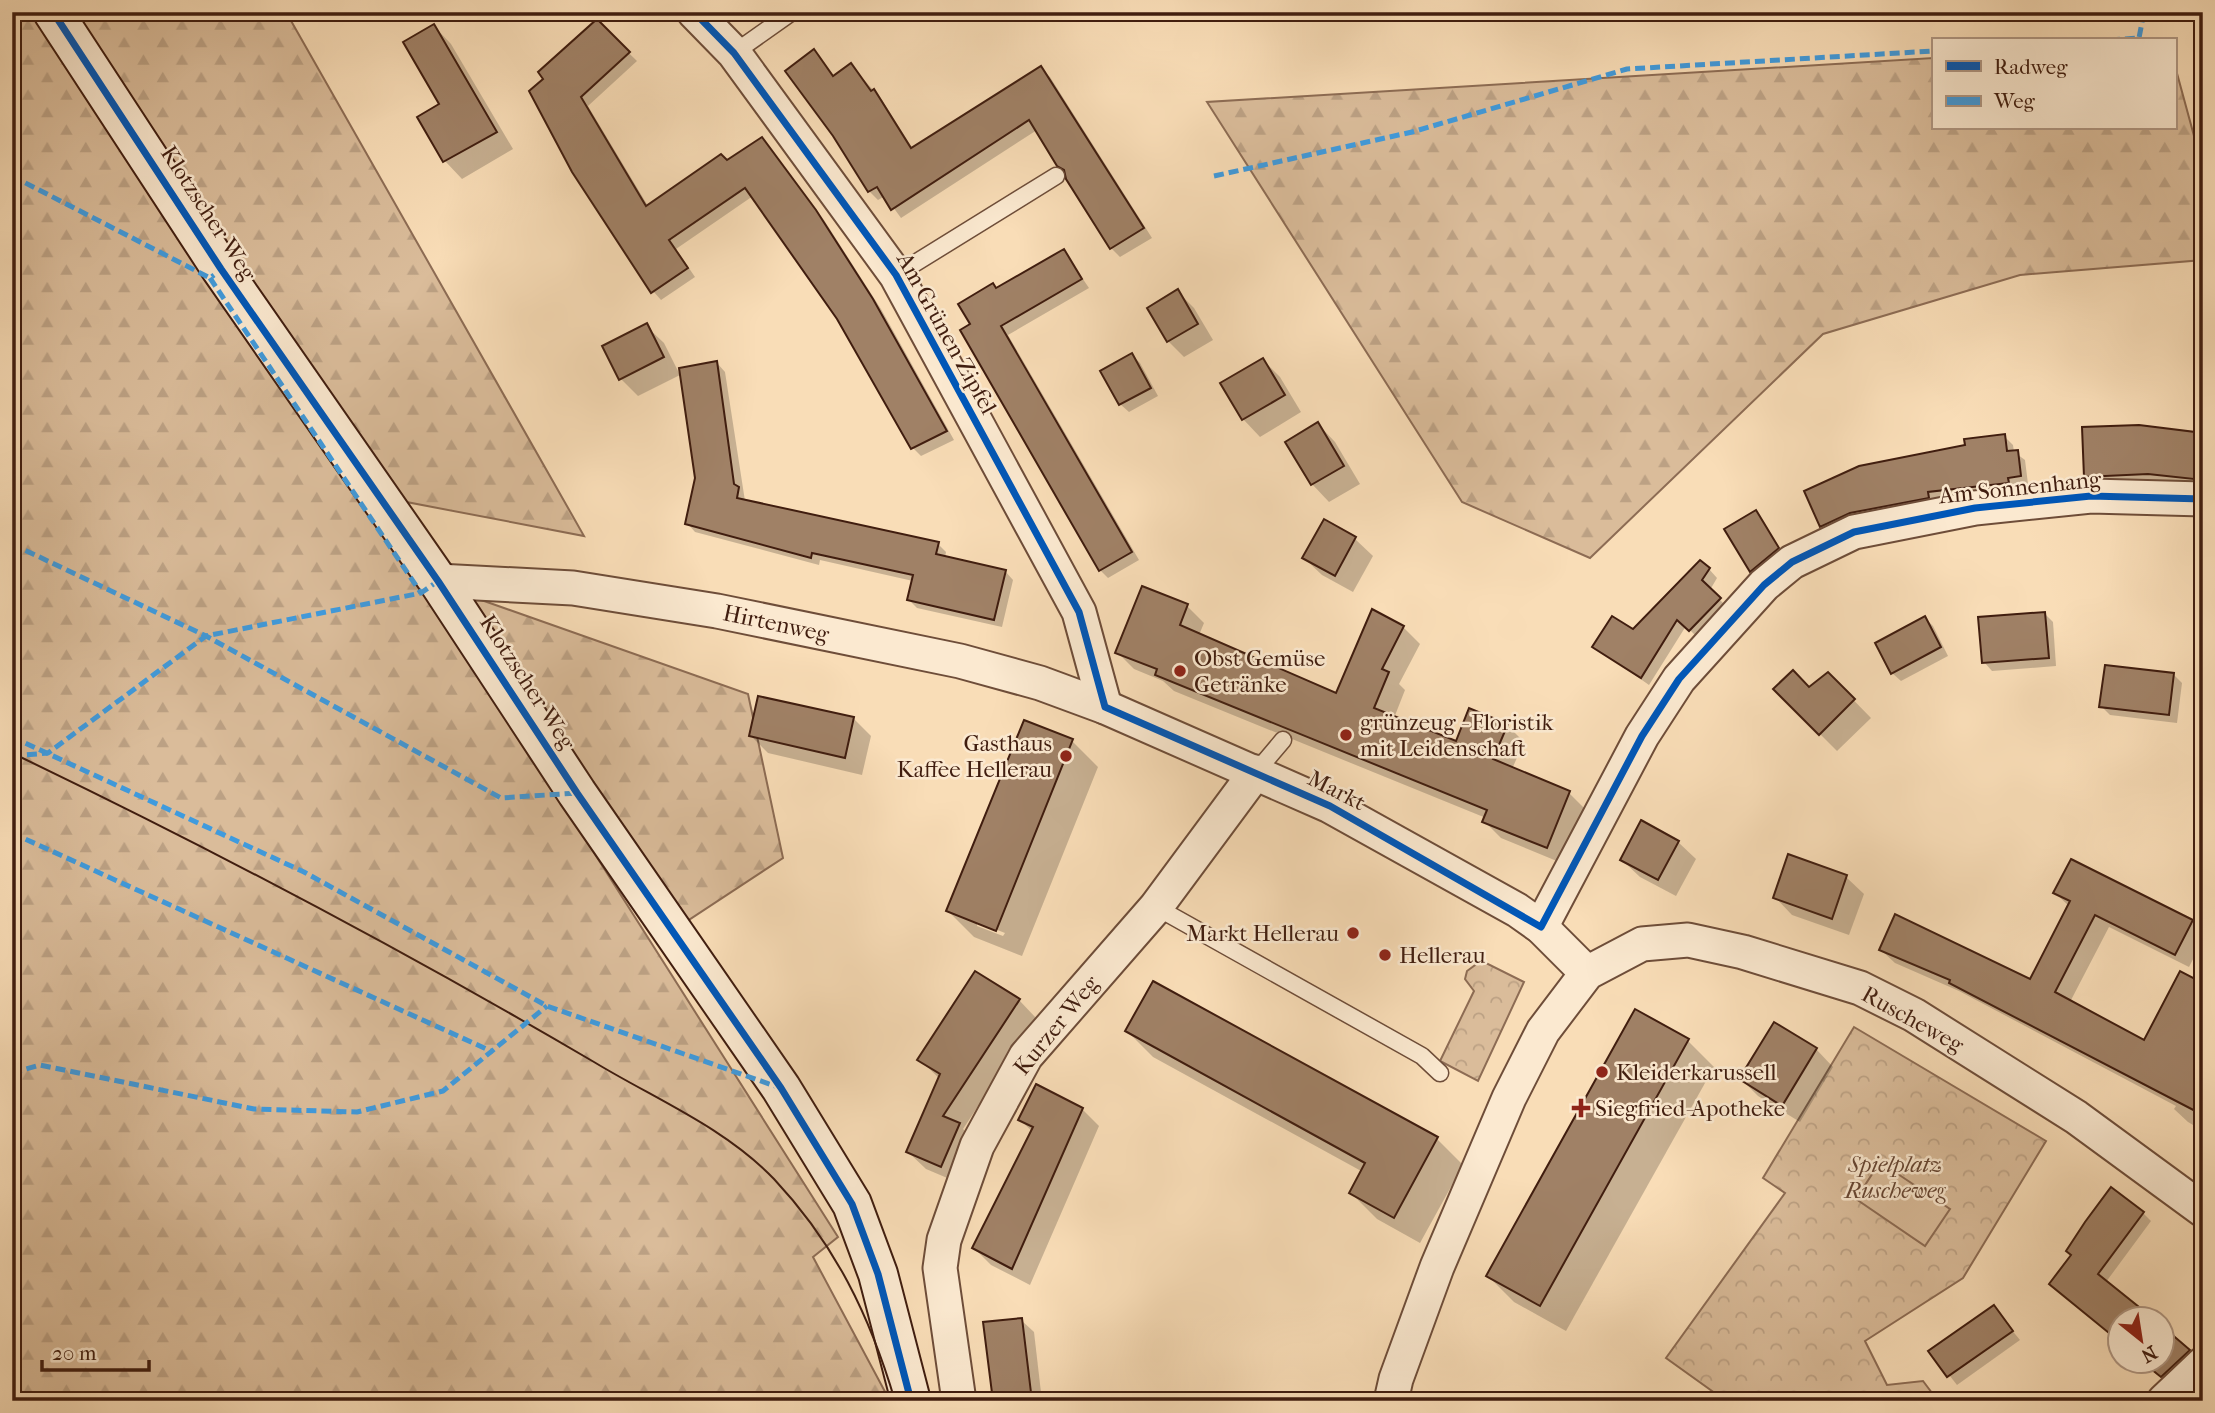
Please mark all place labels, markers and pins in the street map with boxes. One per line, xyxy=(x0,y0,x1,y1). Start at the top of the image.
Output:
place label: Obst Gemüse Getränke xyxy=(1194,645,1325,698)
marker: Obst Gemüse Getränke xyxy=(1172,663,1188,679)
place label: grünzeug - Floristik mit Leidenschaft xyxy=(1360,709,1555,762)
marker: grünzeug - Floristik mit Leidenschaft xyxy=(1338,727,1354,743)
place label: Gasthaus Kaffee Hellerau xyxy=(897,730,1052,783)
marker: Gasthaus Kaffee Hellerau xyxy=(1058,748,1074,764)
place label: Markt Hellerau xyxy=(1186,920,1339,947)
marker: Markt Hellerau xyxy=(1345,925,1361,941)
place label: Hellerau xyxy=(1399,942,1486,969)
marker: Hellerau xyxy=(1377,947,1393,963)
place label: Kleiderkarussell xyxy=(1616,1059,1777,1086)
marker: Kleiderkarussell xyxy=(1594,1064,1610,1080)
place label: Siegfried-Apotheke xyxy=(1595,1095,1785,1122)
marker: Siegfried-Apotheke xyxy=(1573,1100,1589,1116)

